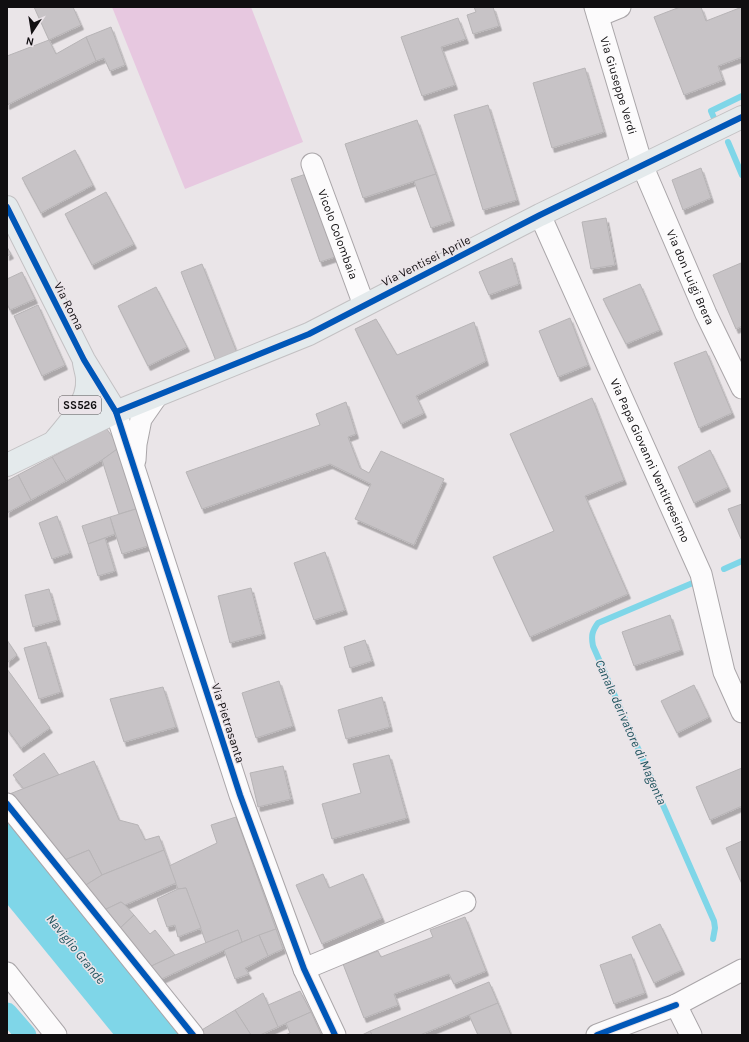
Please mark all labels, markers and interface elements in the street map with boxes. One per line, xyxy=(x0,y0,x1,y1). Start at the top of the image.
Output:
north arrow xyxy=(12,12,52,52)
text: N xyxy=(25,34,35,48)
street label: Via Giuseppe Verdi xyxy=(597,35,640,136)
street label: Vicolo Colombaia xyxy=(315,187,361,281)
street label: Via don Luigi Brera xyxy=(664,228,717,327)
street label: Via Ventisei Aprile xyxy=(379,233,473,289)
street label: Via Roma xyxy=(51,280,87,332)
street label: Via Papa Giovanni Ventitreesimo xyxy=(607,376,693,544)
road number: SS526 xyxy=(59,396,101,414)
water label: Canale derivatore di Magenta xyxy=(592,657,670,807)
street label: Via Pietrasanta xyxy=(209,681,247,765)
water label: Naviglio Grande xyxy=(43,911,109,987)

